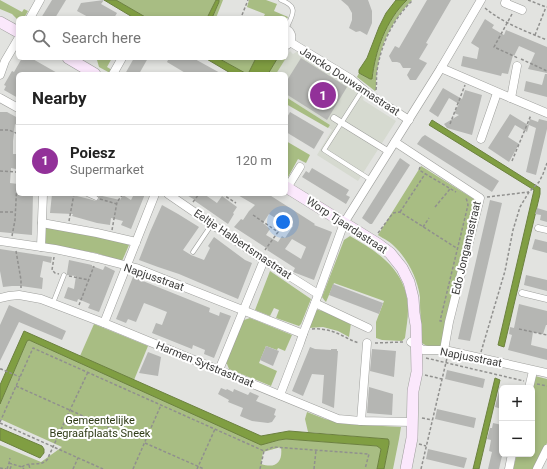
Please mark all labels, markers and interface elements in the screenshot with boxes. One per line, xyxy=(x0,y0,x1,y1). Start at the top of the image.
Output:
search box xyxy=(16,16,288,60)
icon: search xyxy=(30,27,52,49)
text: Search here xyxy=(62,29,141,47)
street label: Jancko Douwamastraat xyxy=(297,44,402,119)
pin: 1 xyxy=(310,80,336,110)
text: Nearby xyxy=(32,88,87,108)
text: Poiesz xyxy=(70,144,115,162)
text: 1 xyxy=(41,153,49,168)
text: 120 m xyxy=(235,153,272,168)
text: Supermarket xyxy=(70,162,144,177)
street label: Worp Tjaardastraat xyxy=(304,194,390,257)
street label: Edo Jongamastraat xyxy=(449,200,484,296)
street label: Eeltje Halbertsmastraat xyxy=(191,207,294,282)
your location xyxy=(273,212,293,232)
street label: Napjusstraat xyxy=(122,261,186,294)
street label: Harmen Sytstrastraat xyxy=(154,339,256,390)
street label: Napjusstraat xyxy=(439,345,503,370)
map controls xyxy=(499,385,535,457)
button: + xyxy=(499,385,535,421)
park label: Gemeentelijke Begraafplaats Sneek xyxy=(50,414,151,440)
button: − xyxy=(499,421,535,457)

